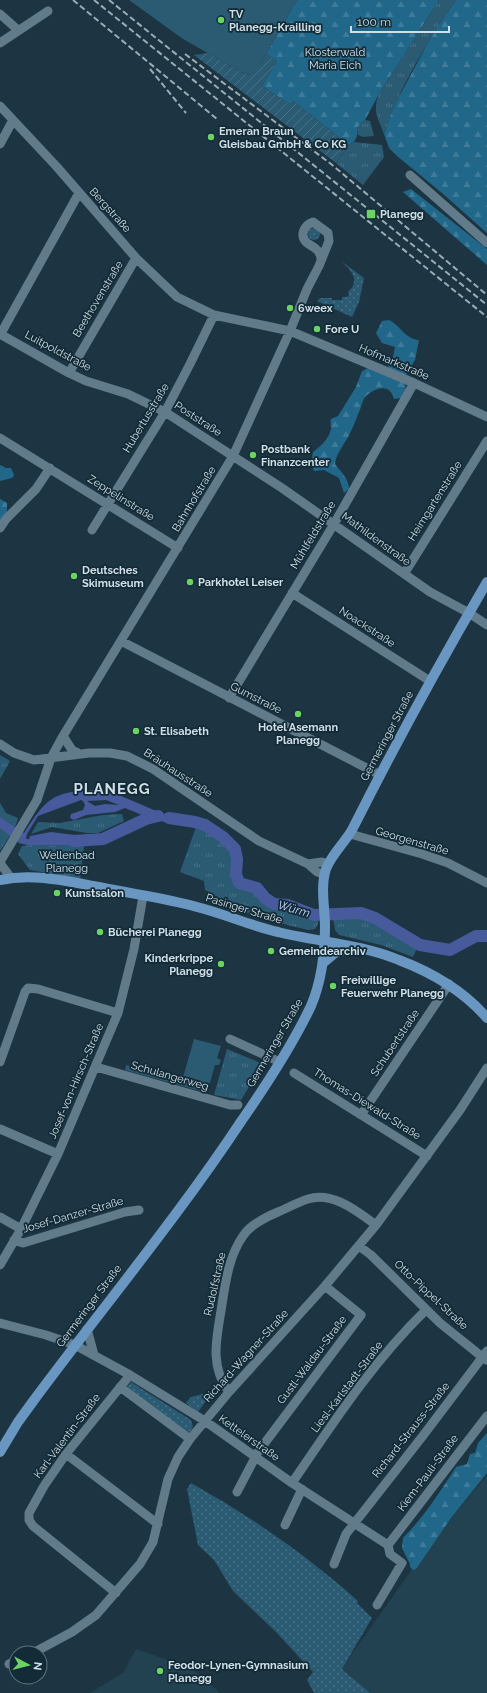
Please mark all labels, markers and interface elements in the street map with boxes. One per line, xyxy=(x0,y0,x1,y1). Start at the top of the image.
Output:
place label: TV Planegg-Krailling xyxy=(229,8,322,34)
scale bar xyxy=(351,8,449,34)
marker: TV Planegg-Krailling xyxy=(216,15,226,25)
text: 100 m xyxy=(357,15,391,29)
park label: Klosterwald Maria Eich xyxy=(305,46,365,72)
place label: Emeran Braun Gleisbau GmbH & Co KG xyxy=(219,125,346,151)
marker: Emeran Braun Gleisbau GmbH & Co KG xyxy=(206,132,216,142)
street label: Bergstraße xyxy=(87,185,134,235)
marker: Planegg xyxy=(365,208,377,220)
place label: Planegg xyxy=(380,208,424,221)
street label: Beethovenstraße xyxy=(70,258,126,339)
place label: 6weex xyxy=(298,302,333,315)
marker: 6weex xyxy=(285,303,295,313)
place label: Fore U xyxy=(325,323,359,336)
marker: Fore U xyxy=(312,324,322,334)
street label: Luitpoldstraße xyxy=(22,328,94,374)
street label: Hofmarkstraße xyxy=(357,341,432,383)
street label: Hubertusstraße xyxy=(120,380,172,455)
street label: Poststraße xyxy=(172,399,224,439)
place label: Postbank Finanzcenter xyxy=(261,443,330,469)
marker: Postbank Finanzcenter xyxy=(248,450,258,460)
street label: Heimgartenstraße xyxy=(405,458,465,543)
street label: Bahnhofstraße xyxy=(169,463,219,534)
street label: Zeppelinstraße xyxy=(85,472,157,524)
street label: Mühlfeldstraße xyxy=(288,498,339,571)
street label: Mathildenstraße xyxy=(339,510,413,569)
place label: Deutsches Skimuseum xyxy=(82,564,144,590)
marker: Deutsches Skimuseum xyxy=(69,571,79,581)
place label: Parkhotel Leiser xyxy=(198,576,284,589)
marker: Parkhotel Leiser xyxy=(185,577,195,587)
street label: Noackstraße xyxy=(337,604,398,650)
street label: Gumstraße xyxy=(228,680,284,717)
street label: Germeringer Straße xyxy=(358,688,416,783)
marker: Hotel Asemann Planegg xyxy=(293,709,303,719)
place label: Hotel Asemann Planegg xyxy=(258,721,338,747)
place label: St. Elisabeth xyxy=(144,725,209,738)
marker: St. Elisabeth xyxy=(131,726,141,736)
street label: Bräuhausstraße xyxy=(141,746,215,800)
district label: PLANEGG xyxy=(73,780,151,798)
street label: Georgenstraße xyxy=(374,824,451,858)
park label: Wellenbad Planegg xyxy=(39,849,95,875)
place label: Kunstsalon xyxy=(65,887,124,900)
marker: Kunstsalon xyxy=(52,888,62,898)
street label: Pasinger Straße xyxy=(204,891,284,927)
water label: Würm xyxy=(276,898,312,920)
place label: Bücherei Planegg xyxy=(108,926,202,939)
marker: Bücherei Planegg xyxy=(95,927,105,937)
place label: Gemeindearchiv xyxy=(279,945,366,958)
marker: Gemeindearchiv xyxy=(266,946,276,956)
place label: Kinderkrippe Planegg xyxy=(145,952,213,978)
marker: Kinderkrippe Planegg xyxy=(216,959,226,969)
place label: Freiwillige Feuerwehr Planegg xyxy=(341,974,444,1000)
marker: Freiwillige Feuerwehr Planegg xyxy=(328,981,338,991)
street label: Germeringer Straße xyxy=(244,996,306,1089)
street label: Schubertstraße xyxy=(368,1007,422,1079)
street label: Josef-von-Hirsch-Straße xyxy=(46,1021,106,1141)
street label: Schulangerweg xyxy=(130,1059,210,1093)
street label: Thomas-Diewald-Straße xyxy=(311,1066,424,1143)
street label: Josef-Danzer-Straße xyxy=(21,1194,125,1236)
street label: Rudolfstraße xyxy=(201,1250,229,1317)
street label: Otto-Pippel-Straße xyxy=(391,1257,471,1333)
street label: Germeringer Straße xyxy=(54,1262,125,1350)
street label: Richard-Wagner-Straße xyxy=(201,1307,291,1405)
street label: Gustl-Waldau-Straße xyxy=(275,1313,350,1407)
street label: Liesl-Karlstadt-Straße xyxy=(308,1338,386,1435)
street label: Richard-Strauss-Straße xyxy=(370,1379,453,1480)
street label: Karl-Valentin-Straße xyxy=(31,1391,103,1481)
street label: Kettelerstraße xyxy=(216,1412,282,1464)
street label: Kiem-Pauli-Straße xyxy=(395,1432,461,1514)
north arrow xyxy=(8,1645,48,1685)
place label: Feodor-Lynen-Gymnasium Planegg xyxy=(168,1659,308,1685)
text: N xyxy=(30,1661,44,1671)
marker: Feodor-Lynen-Gymnasium Planegg xyxy=(155,1666,165,1676)

